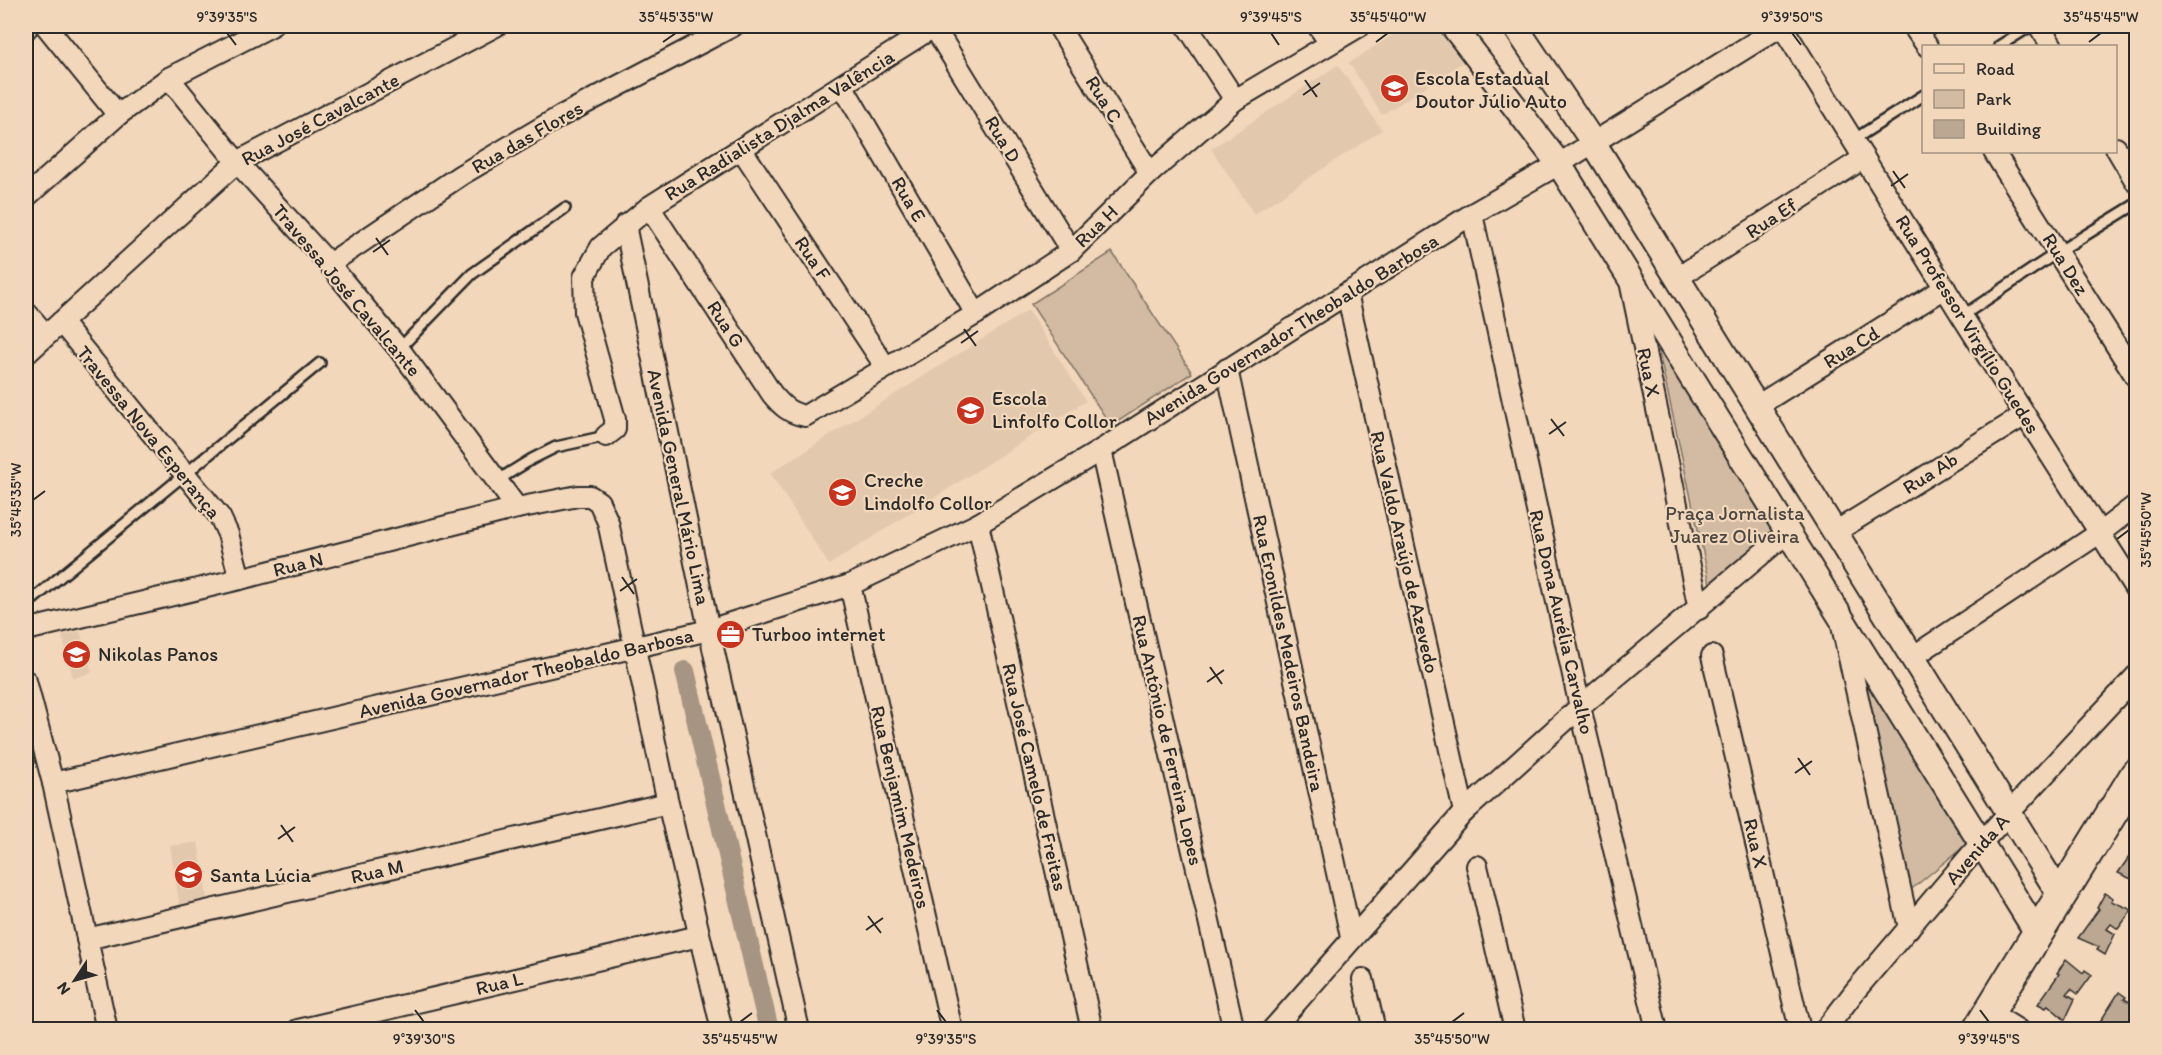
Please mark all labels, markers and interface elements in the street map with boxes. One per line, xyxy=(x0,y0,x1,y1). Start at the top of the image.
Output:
text: 9°39'35"S xyxy=(196,8,258,26)
text: 35°45'35"W xyxy=(639,8,713,26)
text: 9°39'45"S xyxy=(1240,8,1302,26)
text: 35°45'40"W xyxy=(1350,8,1427,26)
text: 9°39'50"S xyxy=(1761,8,1823,26)
text: 35°45'45"W xyxy=(2063,8,2139,26)
street label: Rua Radialista Djalma Valência xyxy=(660,44,899,206)
legend xyxy=(1922,45,2117,153)
text: Road xyxy=(1976,58,2015,80)
place label: Escola Estadual Doutor Júlio Auto xyxy=(1415,66,1567,113)
street label: Rua José Cavalcante xyxy=(237,67,403,171)
street label: Rua C xyxy=(1080,71,1128,127)
school or university icon: Escola Estadual Doutor Júlio Auto xyxy=(1378,73,1410,105)
text: Park xyxy=(1976,88,2011,110)
street label: Rua das Flores xyxy=(467,95,587,179)
street label: Rua D xyxy=(980,111,1026,167)
text: Building xyxy=(1976,118,2042,140)
street label: Rua E xyxy=(886,172,932,226)
street label: Rua Ef xyxy=(1741,192,1801,243)
street label: Travessa José Cavalcante xyxy=(268,199,426,381)
street label: Rua H xyxy=(1069,200,1123,252)
street label: Rua Professor Virgílio Guedes xyxy=(1891,210,2045,438)
street label: Avenida Governador Theobaldo Barbosa xyxy=(1139,228,1443,430)
street label: Rua Dez xyxy=(2038,228,2095,300)
street label: Rua F xyxy=(790,231,837,285)
street label: Rua G xyxy=(702,296,750,352)
street label: Rua Cd xyxy=(1819,321,1883,373)
street label: Travessa Nova Esperança xyxy=(72,341,226,524)
street label: Rua X xyxy=(1632,345,1666,399)
street label: Avenida General Mário Lima xyxy=(642,367,716,608)
place label: Escola Linfolfo Collor xyxy=(992,386,1117,433)
school or university icon: Escola Linfolfo Collor xyxy=(955,394,987,426)
street label: Rua Valdo Araújo de Azevedo xyxy=(1365,428,1445,676)
street label: Rua Ab xyxy=(1898,447,1962,499)
text: 35°45'35"W xyxy=(7,463,25,537)
place label: Creche Lindolfo Collor xyxy=(864,468,992,515)
school or university icon: Creche Lindolfo Collor xyxy=(827,476,859,508)
text: 35°45'50"W xyxy=(2137,492,2155,568)
park label: Praça Jornalista Juarez Oliveira xyxy=(1665,501,1805,548)
street label: Rua Dona Aurélia Carvalho xyxy=(1524,507,1600,737)
street label: Rua Eronildes Medeiros Bandeira xyxy=(1248,512,1330,794)
street label: Rua N xyxy=(270,546,326,582)
street label: Rua Antônio de Ferreira Lopes xyxy=(1127,612,1209,868)
office icon: Turboo internet xyxy=(715,618,747,650)
place label: Turboo internet xyxy=(752,622,886,646)
street label: Avenida Governador Theobaldo Barbosa xyxy=(356,623,696,723)
school or university icon: Nikolas Panos xyxy=(61,638,93,670)
place label: Nikolas Panos xyxy=(98,642,218,666)
street label: Rua José Camelo de Freitas xyxy=(997,661,1073,893)
street label: Rua Benjamim Medeiros xyxy=(866,703,936,911)
street label: Avenida A xyxy=(1940,809,2014,889)
street label: Rua X xyxy=(1739,816,1773,870)
street label: Rua M xyxy=(348,853,406,889)
school or university icon: Santa Lúcia xyxy=(173,859,205,891)
place label: Santa Lúcia xyxy=(210,863,311,887)
north arrow xyxy=(45,950,105,1010)
street label: Rua L xyxy=(473,966,525,1000)
text: N xyxy=(52,979,74,998)
text: 9°39'30"S xyxy=(393,1030,455,1048)
text: 35°45'45"W xyxy=(702,1030,778,1048)
text: 9°39'35"S xyxy=(915,1030,977,1048)
text: 35°45'50"W xyxy=(1414,1030,1490,1048)
text: 9°39'45"S xyxy=(1958,1030,2020,1048)

